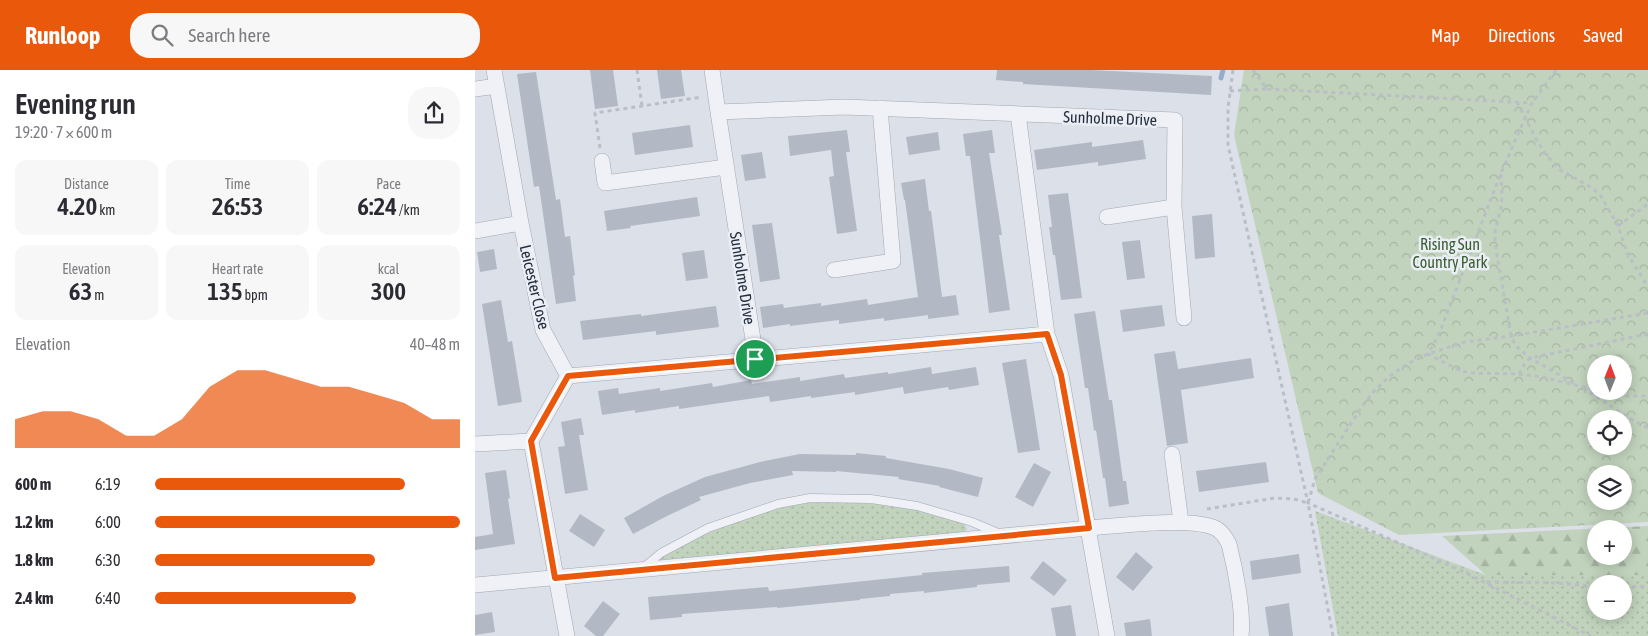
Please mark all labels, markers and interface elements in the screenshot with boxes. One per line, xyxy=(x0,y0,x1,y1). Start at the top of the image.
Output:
search box xyxy=(130,13,480,58)
icon: search xyxy=(148,21,176,49)
text: Runloop xyxy=(25,22,100,49)
text: Search here xyxy=(188,24,270,46)
text: Map xyxy=(1431,25,1460,46)
text: Directions xyxy=(1488,25,1555,46)
text: Saved xyxy=(1583,25,1623,46)
button: share xyxy=(408,87,460,139)
text: Evening run xyxy=(15,88,136,120)
street label: Sunholme Drive xyxy=(1063,107,1157,129)
text: 19:20 · 7 × 600 m xyxy=(15,123,112,141)
text: Distance xyxy=(64,176,109,192)
text: Time xyxy=(225,176,250,192)
text: Pace xyxy=(376,176,401,192)
text: 4.20 xyxy=(58,192,97,220)
text: 26:53 xyxy=(212,192,263,220)
text: 6:24 xyxy=(357,192,397,220)
text: km xyxy=(97,202,115,218)
text: /km xyxy=(397,202,420,218)
street label: Sunholme Drive xyxy=(727,230,759,326)
park label: Rising Sun Country Park xyxy=(1412,235,1488,272)
street label: Leicester Close xyxy=(517,243,553,331)
text: Elevation xyxy=(62,261,111,277)
text: Heart rate xyxy=(212,261,263,277)
text: kcal xyxy=(378,261,399,277)
text: 63 xyxy=(69,277,92,305)
text: 135 xyxy=(207,277,242,305)
text: 300 xyxy=(371,277,406,305)
text: m xyxy=(92,287,104,303)
text: bpm xyxy=(242,287,268,303)
text: Elevation xyxy=(15,335,70,353)
text: 40–48 m xyxy=(410,335,460,353)
pin xyxy=(734,338,776,380)
icon: arrive xyxy=(741,345,769,373)
north arrow xyxy=(1587,355,1633,400)
map controls xyxy=(1587,355,1632,620)
button: locate xyxy=(1587,410,1632,455)
button: layers xyxy=(1587,465,1632,510)
text: 600 m xyxy=(15,475,51,493)
text: 6:19 xyxy=(95,475,120,493)
text: 1.2 km xyxy=(15,513,54,531)
text: 6:00 xyxy=(95,513,121,531)
button: + xyxy=(1587,520,1632,565)
text: 1.8 km xyxy=(15,551,54,569)
text: 6:30 xyxy=(95,551,120,569)
button: − xyxy=(1587,575,1632,620)
text: 2.4 km xyxy=(15,589,54,607)
text: 6:40 xyxy=(95,589,120,607)

